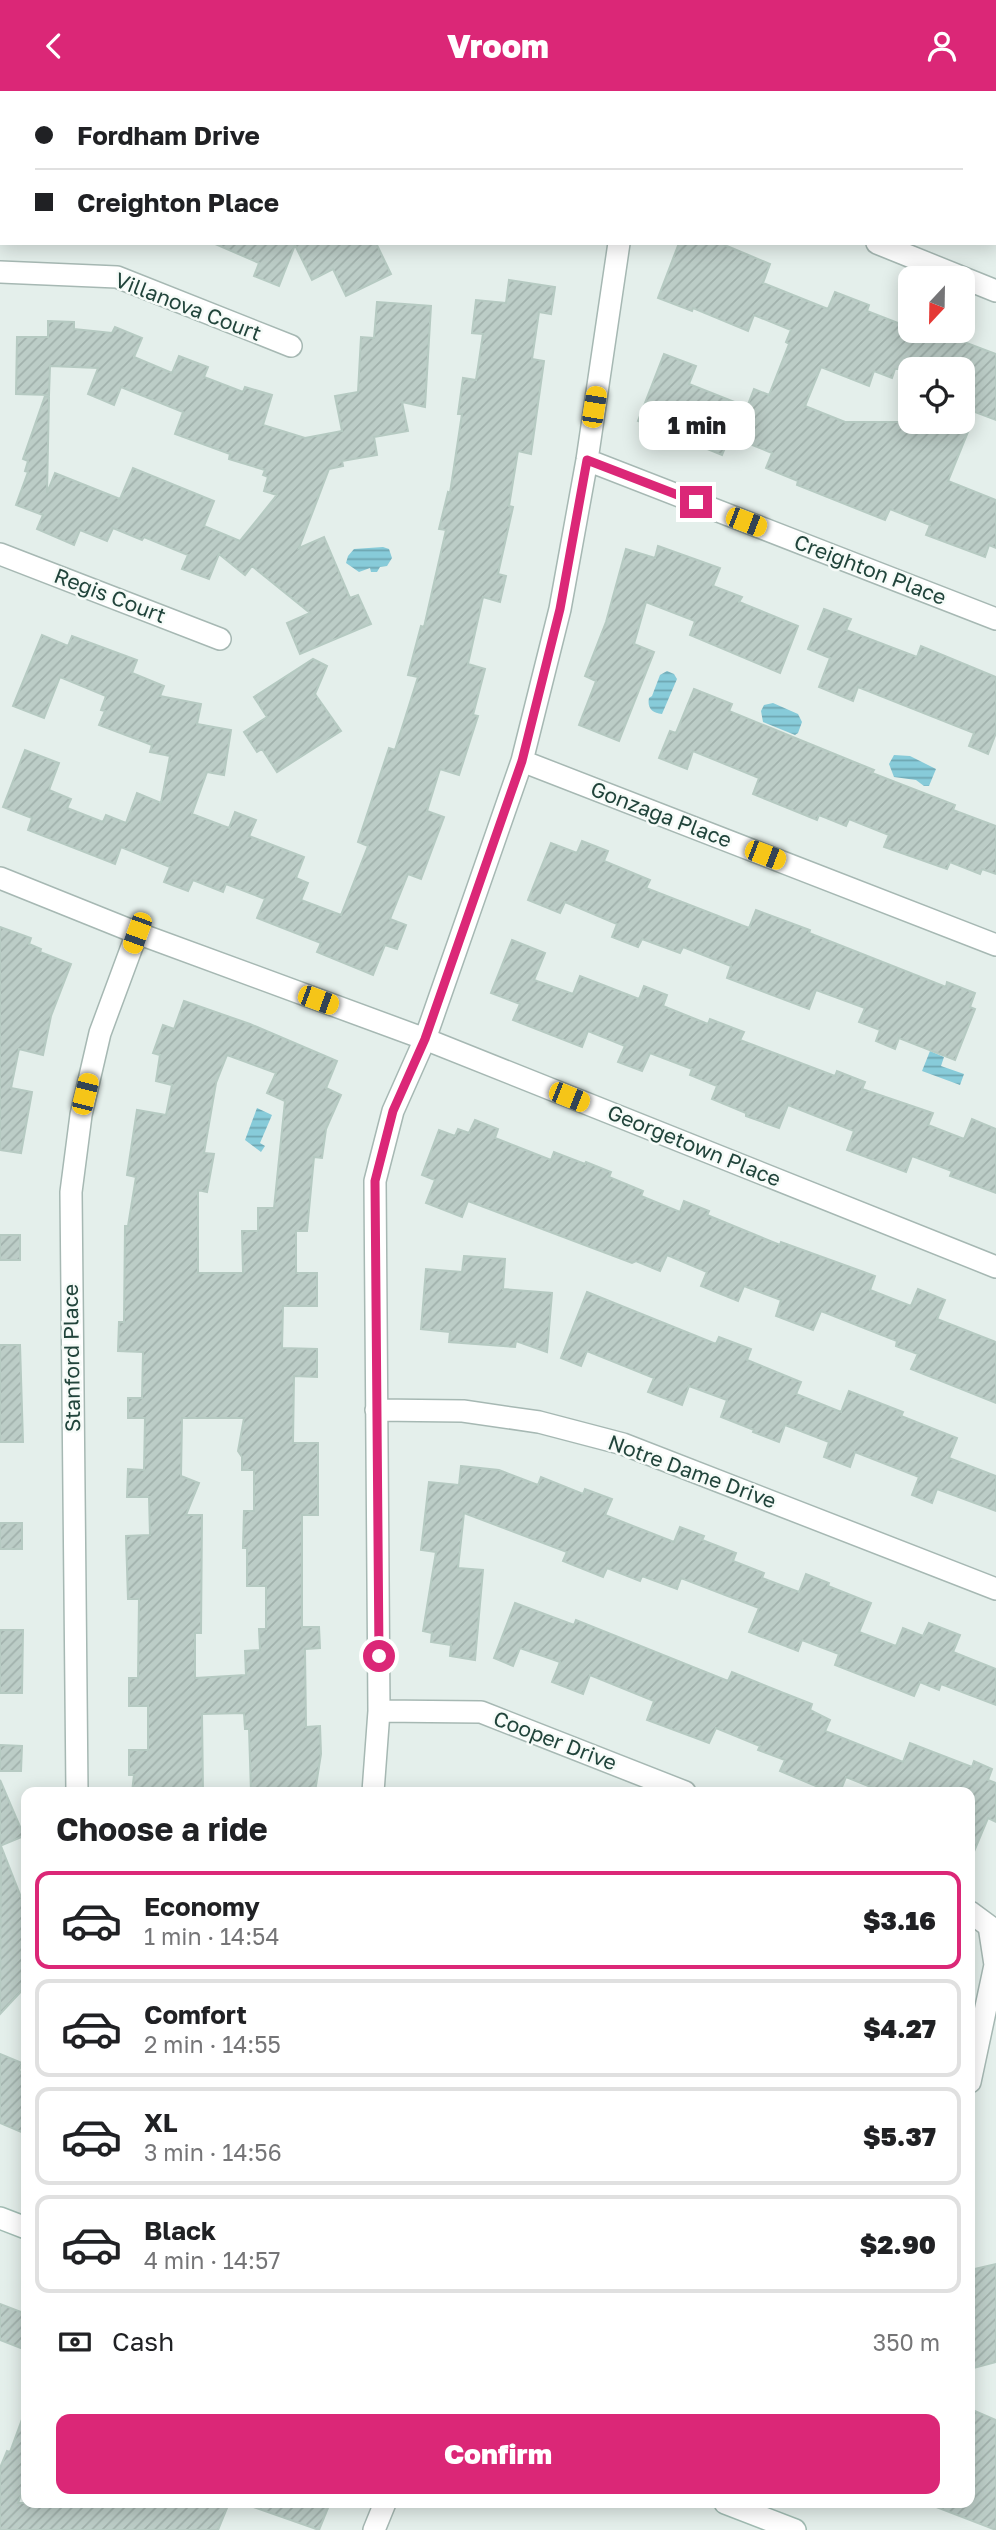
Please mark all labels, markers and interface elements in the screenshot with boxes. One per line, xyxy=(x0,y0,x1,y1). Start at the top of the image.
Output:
icon: back xyxy=(35,27,73,65)
text: Vroom xyxy=(447,27,549,65)
icon: person xyxy=(923,27,961,65)
text: Fordham Drive xyxy=(77,120,260,151)
text: Creighton Place xyxy=(77,187,279,218)
street label: Villanova Court xyxy=(111,266,265,346)
north arrow xyxy=(898,266,975,343)
map controls xyxy=(898,266,975,434)
button: locate xyxy=(898,357,975,434)
car xyxy=(581,385,608,429)
callout: 1 min xyxy=(638,401,754,449)
text: 1 min xyxy=(668,411,726,439)
route end xyxy=(680,486,712,518)
car xyxy=(723,505,770,539)
street label: Creighton Place xyxy=(791,528,950,610)
street label: Regis Court xyxy=(51,562,170,628)
street label: Gonzaga Place xyxy=(587,775,736,853)
car xyxy=(742,838,789,872)
car xyxy=(120,910,155,956)
car xyxy=(295,983,342,1017)
car xyxy=(70,1071,101,1117)
car xyxy=(546,1079,593,1115)
street label: Georgetown Place xyxy=(604,1098,785,1192)
street label: Stanford Place xyxy=(57,1284,85,1432)
street label: Notre Dame Drive xyxy=(605,1429,780,1514)
route start xyxy=(363,1640,395,1672)
street label: Cooper Drive xyxy=(490,1705,621,1776)
text: Choose a ride xyxy=(56,1810,268,1848)
icon: car xyxy=(60,1889,123,1952)
text: Economy xyxy=(144,1891,260,1922)
text: $3.16 xyxy=(863,1905,936,1936)
text: 1 min · 14:54 xyxy=(144,1922,279,1950)
icon: car xyxy=(60,1997,123,2060)
text: Comfort xyxy=(144,1999,247,2030)
text: $4.27 xyxy=(863,2013,936,2044)
text: 2 min · 14:55 xyxy=(144,2030,281,2058)
icon: car xyxy=(60,2105,123,2168)
text: XL xyxy=(144,2107,178,2138)
text: $5.37 xyxy=(863,2121,936,2152)
text: 3 min · 14:56 xyxy=(144,2138,282,2166)
icon: car xyxy=(60,2213,123,2276)
text: Black xyxy=(144,2215,216,2246)
text: $2.90 xyxy=(860,2229,936,2260)
text: 4 min · 14:57 xyxy=(144,2246,280,2274)
icon: cash xyxy=(56,2323,94,2361)
text: Cash xyxy=(112,2326,174,2357)
text: 350 m xyxy=(873,2328,940,2356)
button: Confirm xyxy=(56,2414,940,2494)

